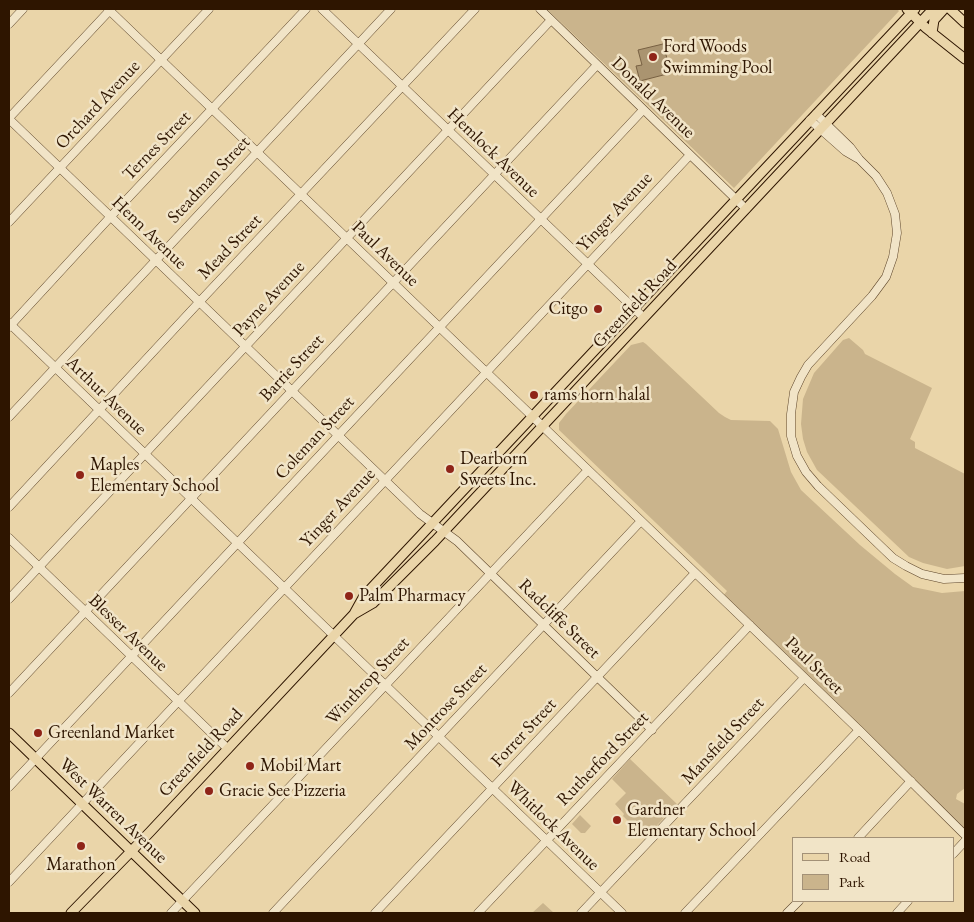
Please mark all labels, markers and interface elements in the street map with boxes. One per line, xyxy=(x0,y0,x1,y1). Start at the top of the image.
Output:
place label: Ford Woods Swimming Pool xyxy=(663,36,772,78)
marker: Ford Woods Swimming Pool xyxy=(647,51,659,63)
street label: Donald Avenue xyxy=(607,53,699,143)
street label: Orchard Avenue xyxy=(51,56,145,154)
street label: Hemlock Avenue xyxy=(442,104,544,202)
street label: Ternes Street xyxy=(118,107,196,185)
street label: Steadman Street xyxy=(163,132,255,228)
street label: Yinger Avenue xyxy=(573,168,657,256)
street label: Henn Avenue xyxy=(107,192,191,274)
street label: Mead Street xyxy=(194,210,266,284)
street label: Paul Avenue xyxy=(347,217,423,291)
street label: Greenfield Road xyxy=(588,255,682,353)
street label: Payne Avenue xyxy=(228,257,310,341)
place label: Citgo xyxy=(548,298,588,320)
marker: Citgo xyxy=(592,303,604,315)
street label: Barrie Street xyxy=(255,330,329,406)
street label: Arthur Avenue xyxy=(61,352,151,440)
place label: rams horn halal xyxy=(544,384,650,406)
marker: rams horn halal xyxy=(528,389,540,401)
street label: Coleman Street xyxy=(271,392,359,484)
place label: Dearborn Sweets Inc. xyxy=(460,448,536,490)
place label: Maples Elementary School xyxy=(90,454,219,496)
marker: Dearborn Sweets Inc. xyxy=(444,463,456,475)
street label: Yinger Avenue xyxy=(296,464,380,552)
marker: Maples Elementary School xyxy=(74,469,86,481)
street label: Radcliffe Street xyxy=(514,575,604,663)
place label: Palm Pharmacy xyxy=(359,585,466,607)
street label: Blesser Avenue xyxy=(84,590,172,676)
marker: Palm Pharmacy xyxy=(343,590,355,602)
street label: Winthrop Street xyxy=(322,633,414,729)
street label: Paul Street xyxy=(780,633,848,699)
street label: Montrose Street xyxy=(400,659,492,755)
street label: Mansfield Street xyxy=(677,693,769,789)
street label: Forrer Street xyxy=(487,694,561,772)
street label: Greenfield Road xyxy=(154,704,248,802)
street label: Rutherford Street xyxy=(553,707,653,811)
place label: Greenland Market xyxy=(48,722,174,744)
marker: Greenland Market xyxy=(32,727,44,739)
street label: West Warren Avenue xyxy=(54,754,172,868)
place label: Mobil Mart xyxy=(260,755,341,777)
marker: Mobil Mart xyxy=(244,760,256,772)
street label: Whitlock Avenue xyxy=(502,777,604,875)
place label: Gracie See Pizzeria xyxy=(219,780,346,802)
marker: Gracie See Pizzeria xyxy=(203,785,215,797)
place label: Gardner Elementary School xyxy=(627,799,756,842)
marker: Gardner Elementary School xyxy=(611,814,623,826)
legend xyxy=(792,837,954,902)
marker: Marathon xyxy=(75,840,87,852)
text: Road xyxy=(839,847,870,866)
place label: Marathon xyxy=(46,854,116,876)
text: Park xyxy=(839,872,865,891)

